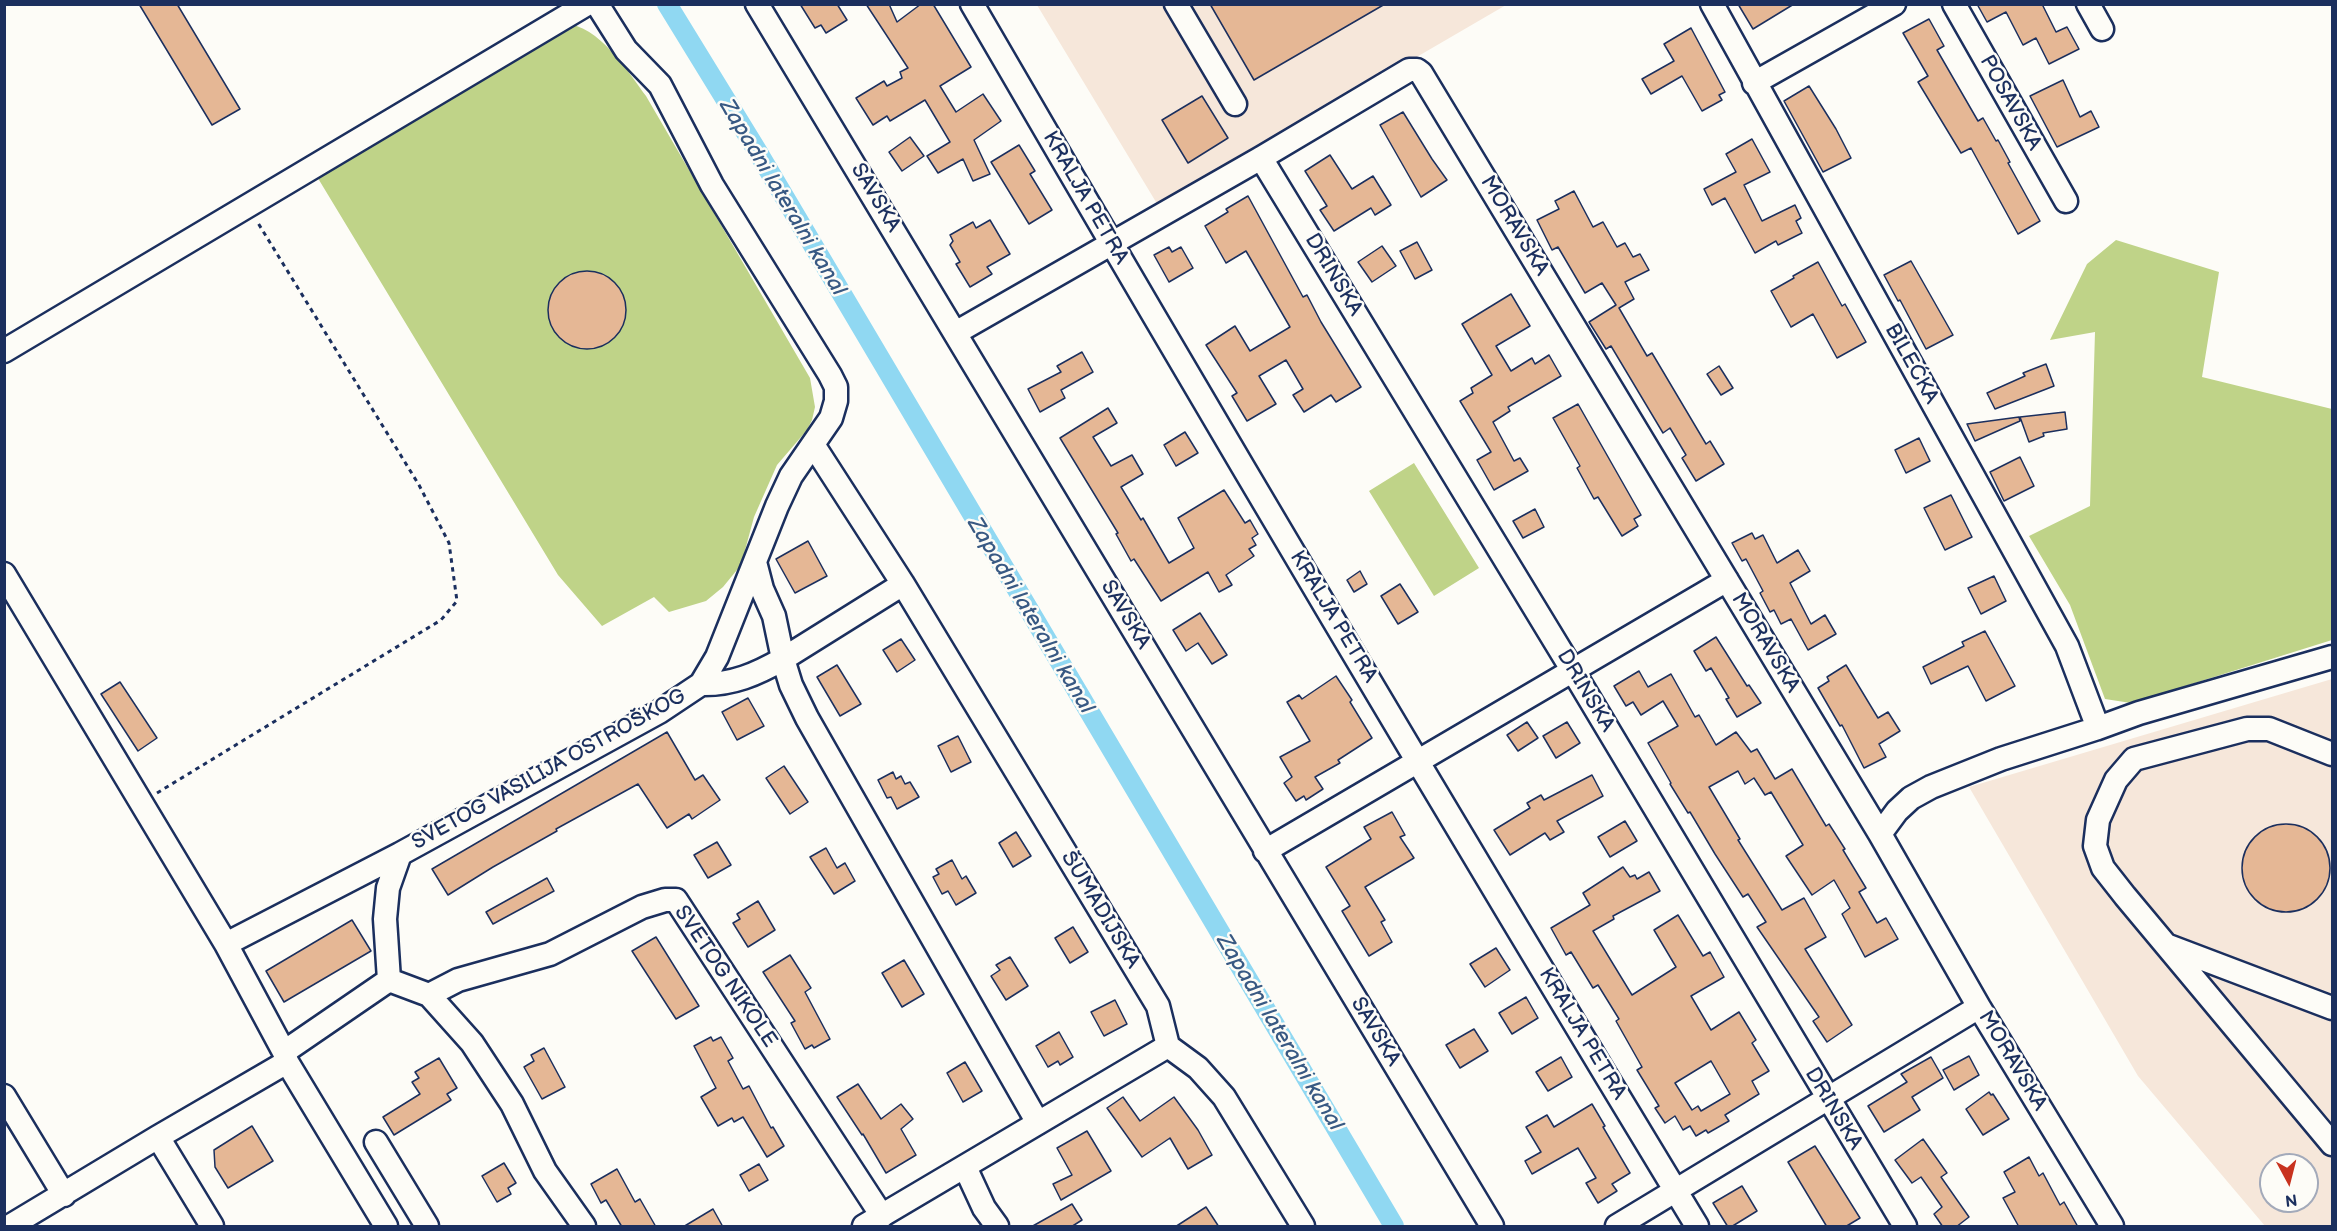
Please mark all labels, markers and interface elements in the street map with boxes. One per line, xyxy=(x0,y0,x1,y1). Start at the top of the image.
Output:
street label: POSAVSKA xyxy=(1974,51,2046,155)
water label: Zapadni lateralni kanal xyxy=(713,95,851,301)
street label: KRALJA PETRA xyxy=(1037,127,1133,269)
street label: SAVSKA xyxy=(845,159,905,237)
street label: MORAVSKA xyxy=(1474,171,1554,281)
street label: DRINSKA xyxy=(1299,229,1367,321)
street label: BILEĆKA xyxy=(1879,319,1943,409)
water label: Zapadni lateralni kanal xyxy=(961,513,1099,719)
street label: KRALJA PETRA xyxy=(1284,547,1382,687)
street label: SAVSKA xyxy=(1095,576,1155,654)
street label: MORAVSKA xyxy=(1725,588,1805,698)
street label: DRINSKA xyxy=(1551,645,1619,737)
street label: SVETOG VASILIJA OSTROŠKOG xyxy=(408,684,690,856)
street label: ŠUMADIJSKA xyxy=(1055,847,1145,973)
street label: SVETOG NIKOLE xyxy=(668,901,782,1053)
water label: Zapadni lateralni kanal xyxy=(1210,930,1348,1136)
street label: KRALJA PETRA xyxy=(1533,964,1631,1104)
street label: SAVSKA xyxy=(1345,993,1405,1071)
street label: MORAVSKA xyxy=(1972,1006,2052,1116)
street label: DRINSKA xyxy=(1799,1063,1867,1155)
north arrow xyxy=(2259,1153,2319,1213)
text: N xyxy=(2284,1189,2298,1210)

